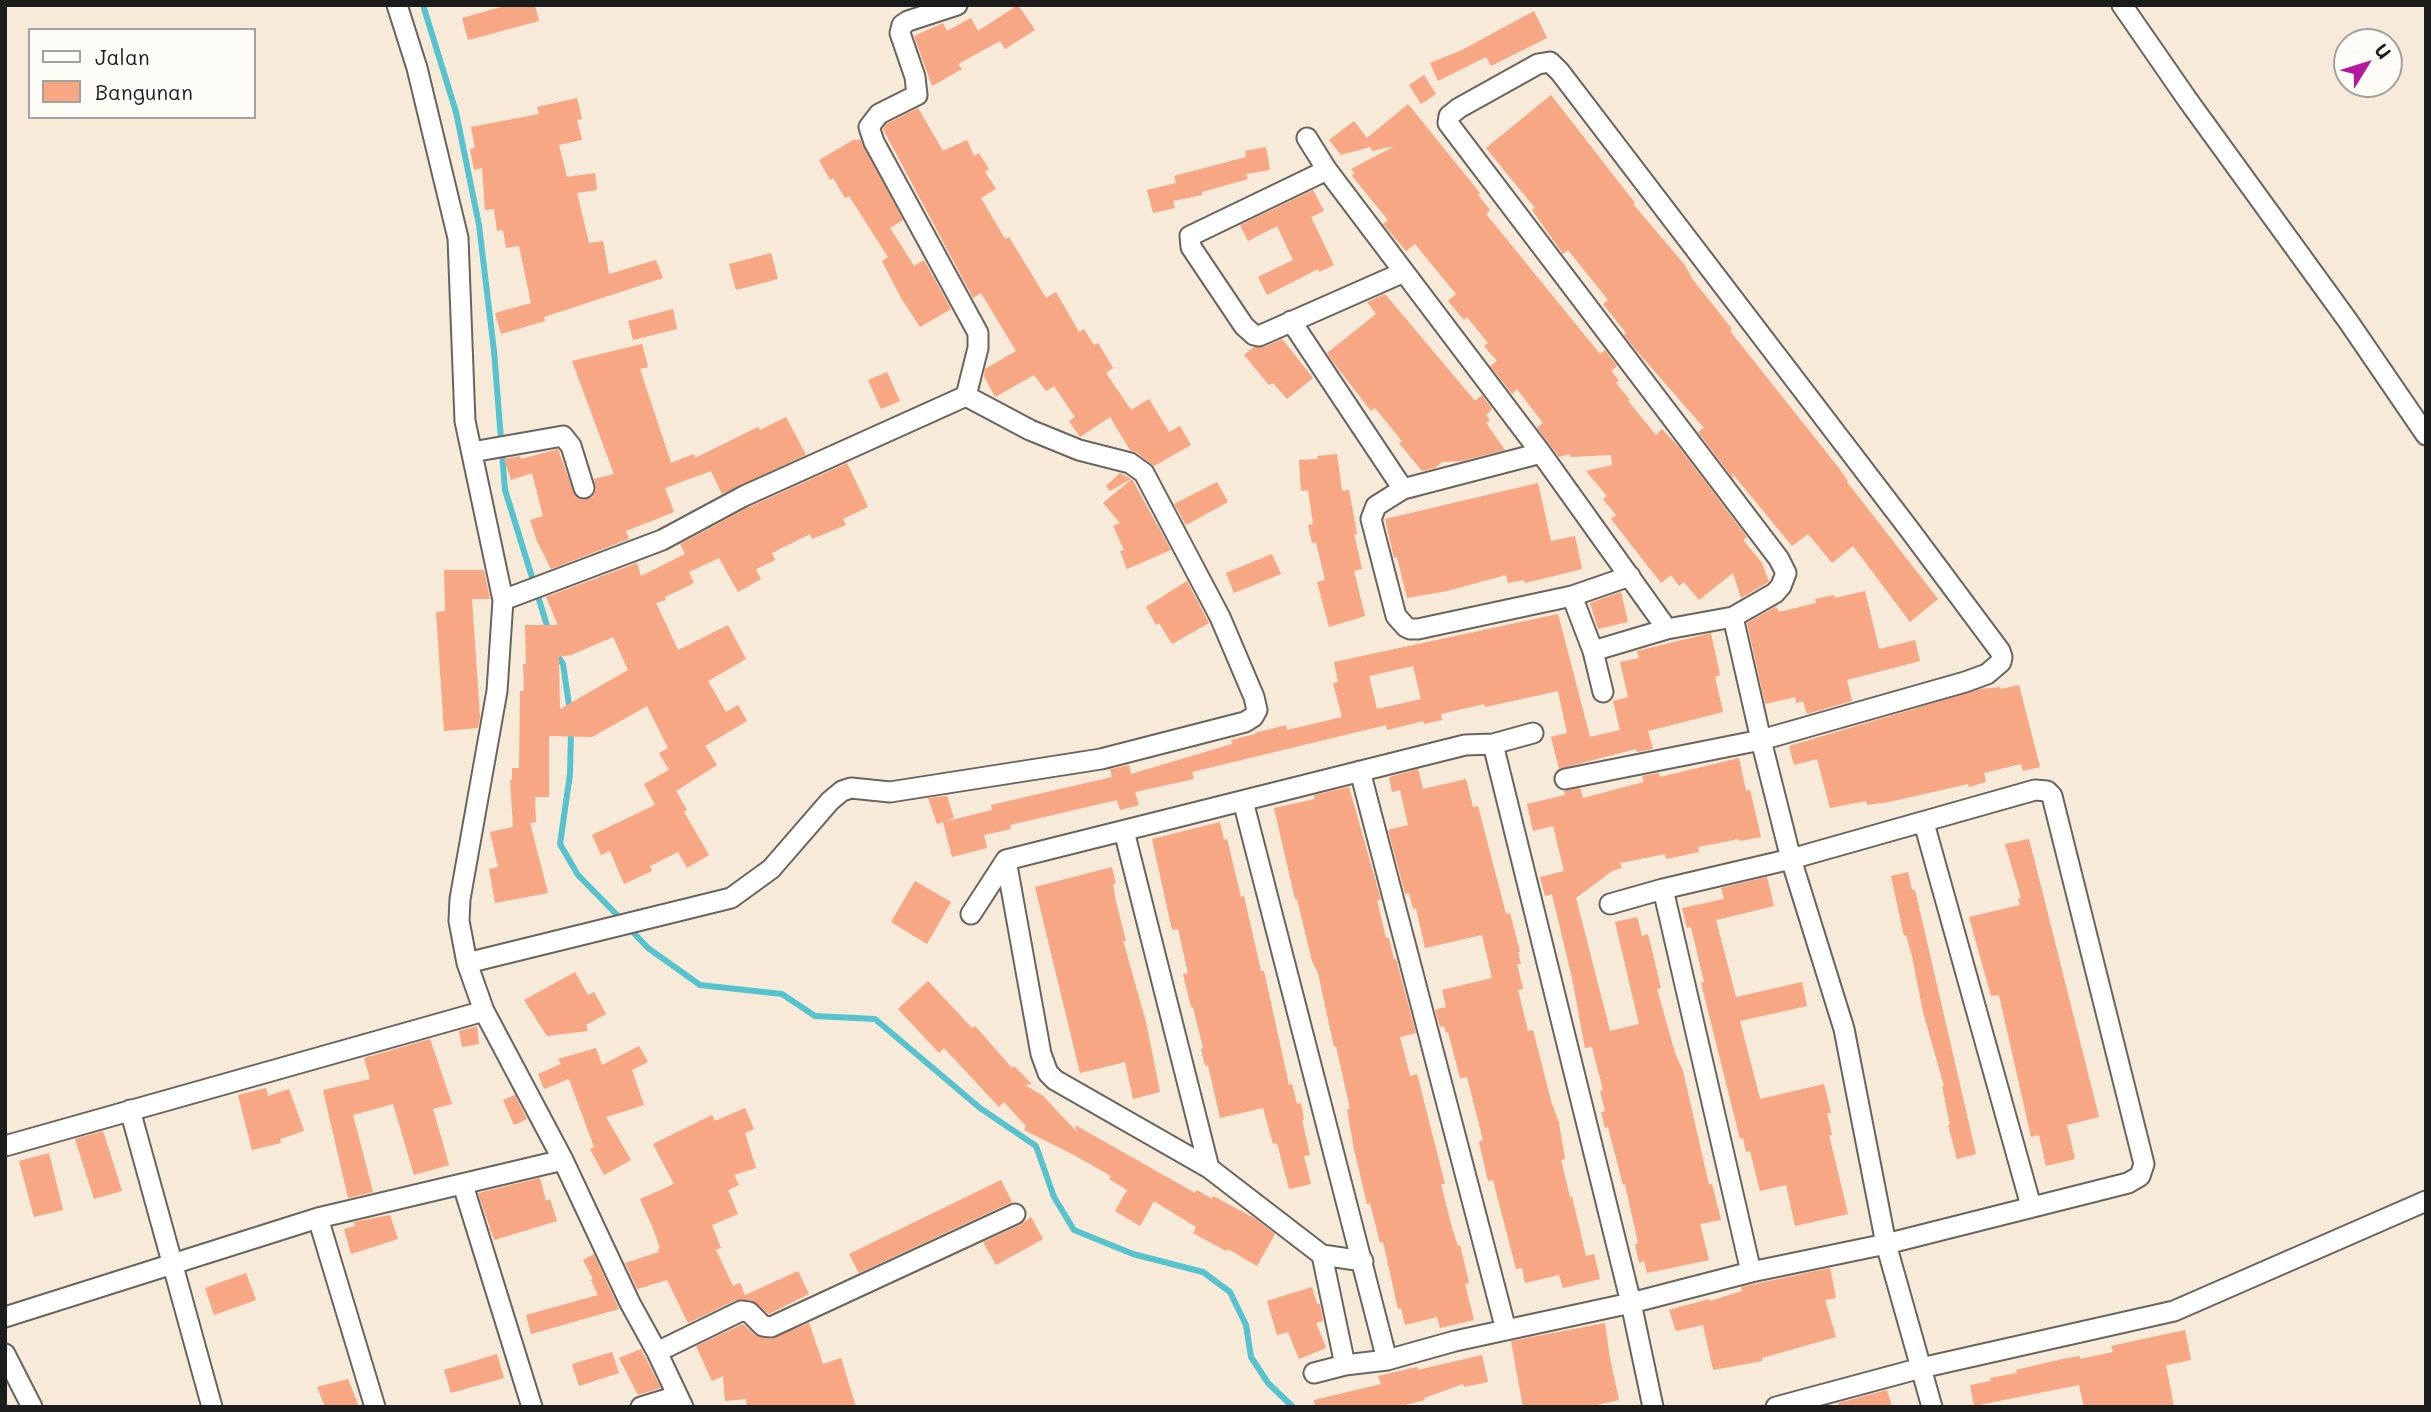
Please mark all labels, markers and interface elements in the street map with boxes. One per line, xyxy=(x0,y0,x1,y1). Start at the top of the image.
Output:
legend xyxy=(28,28,256,119)
north arrow xyxy=(2333,28,2403,98)
text: U xyxy=(2369,38,2397,64)
text: Jalan xyxy=(95,43,150,70)
text: Bangunan xyxy=(95,78,193,105)

